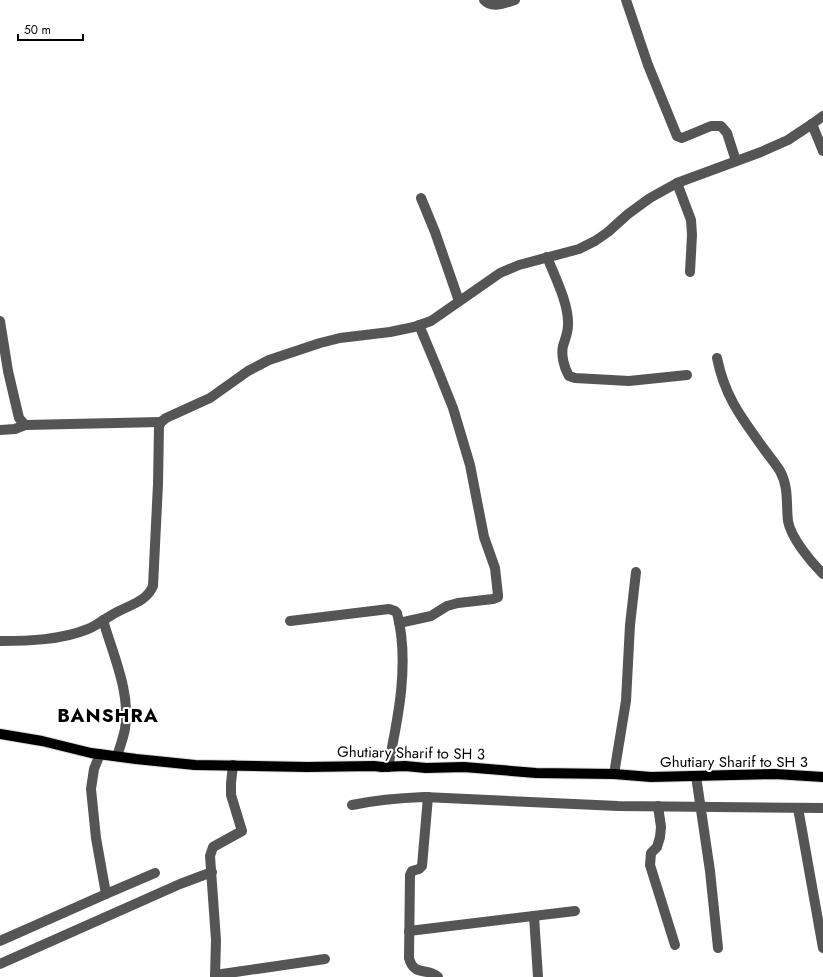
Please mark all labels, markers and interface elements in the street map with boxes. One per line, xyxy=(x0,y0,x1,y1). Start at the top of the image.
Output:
scale bar xyxy=(18,16,83,42)
text: 50 m xyxy=(24,21,51,39)
district label: BANSHRA xyxy=(57,702,159,729)
street label: Ghutiary Sharif to SH 3 xyxy=(337,741,485,765)
street label: Ghutiary Sharif to SH 3 xyxy=(660,751,808,773)

